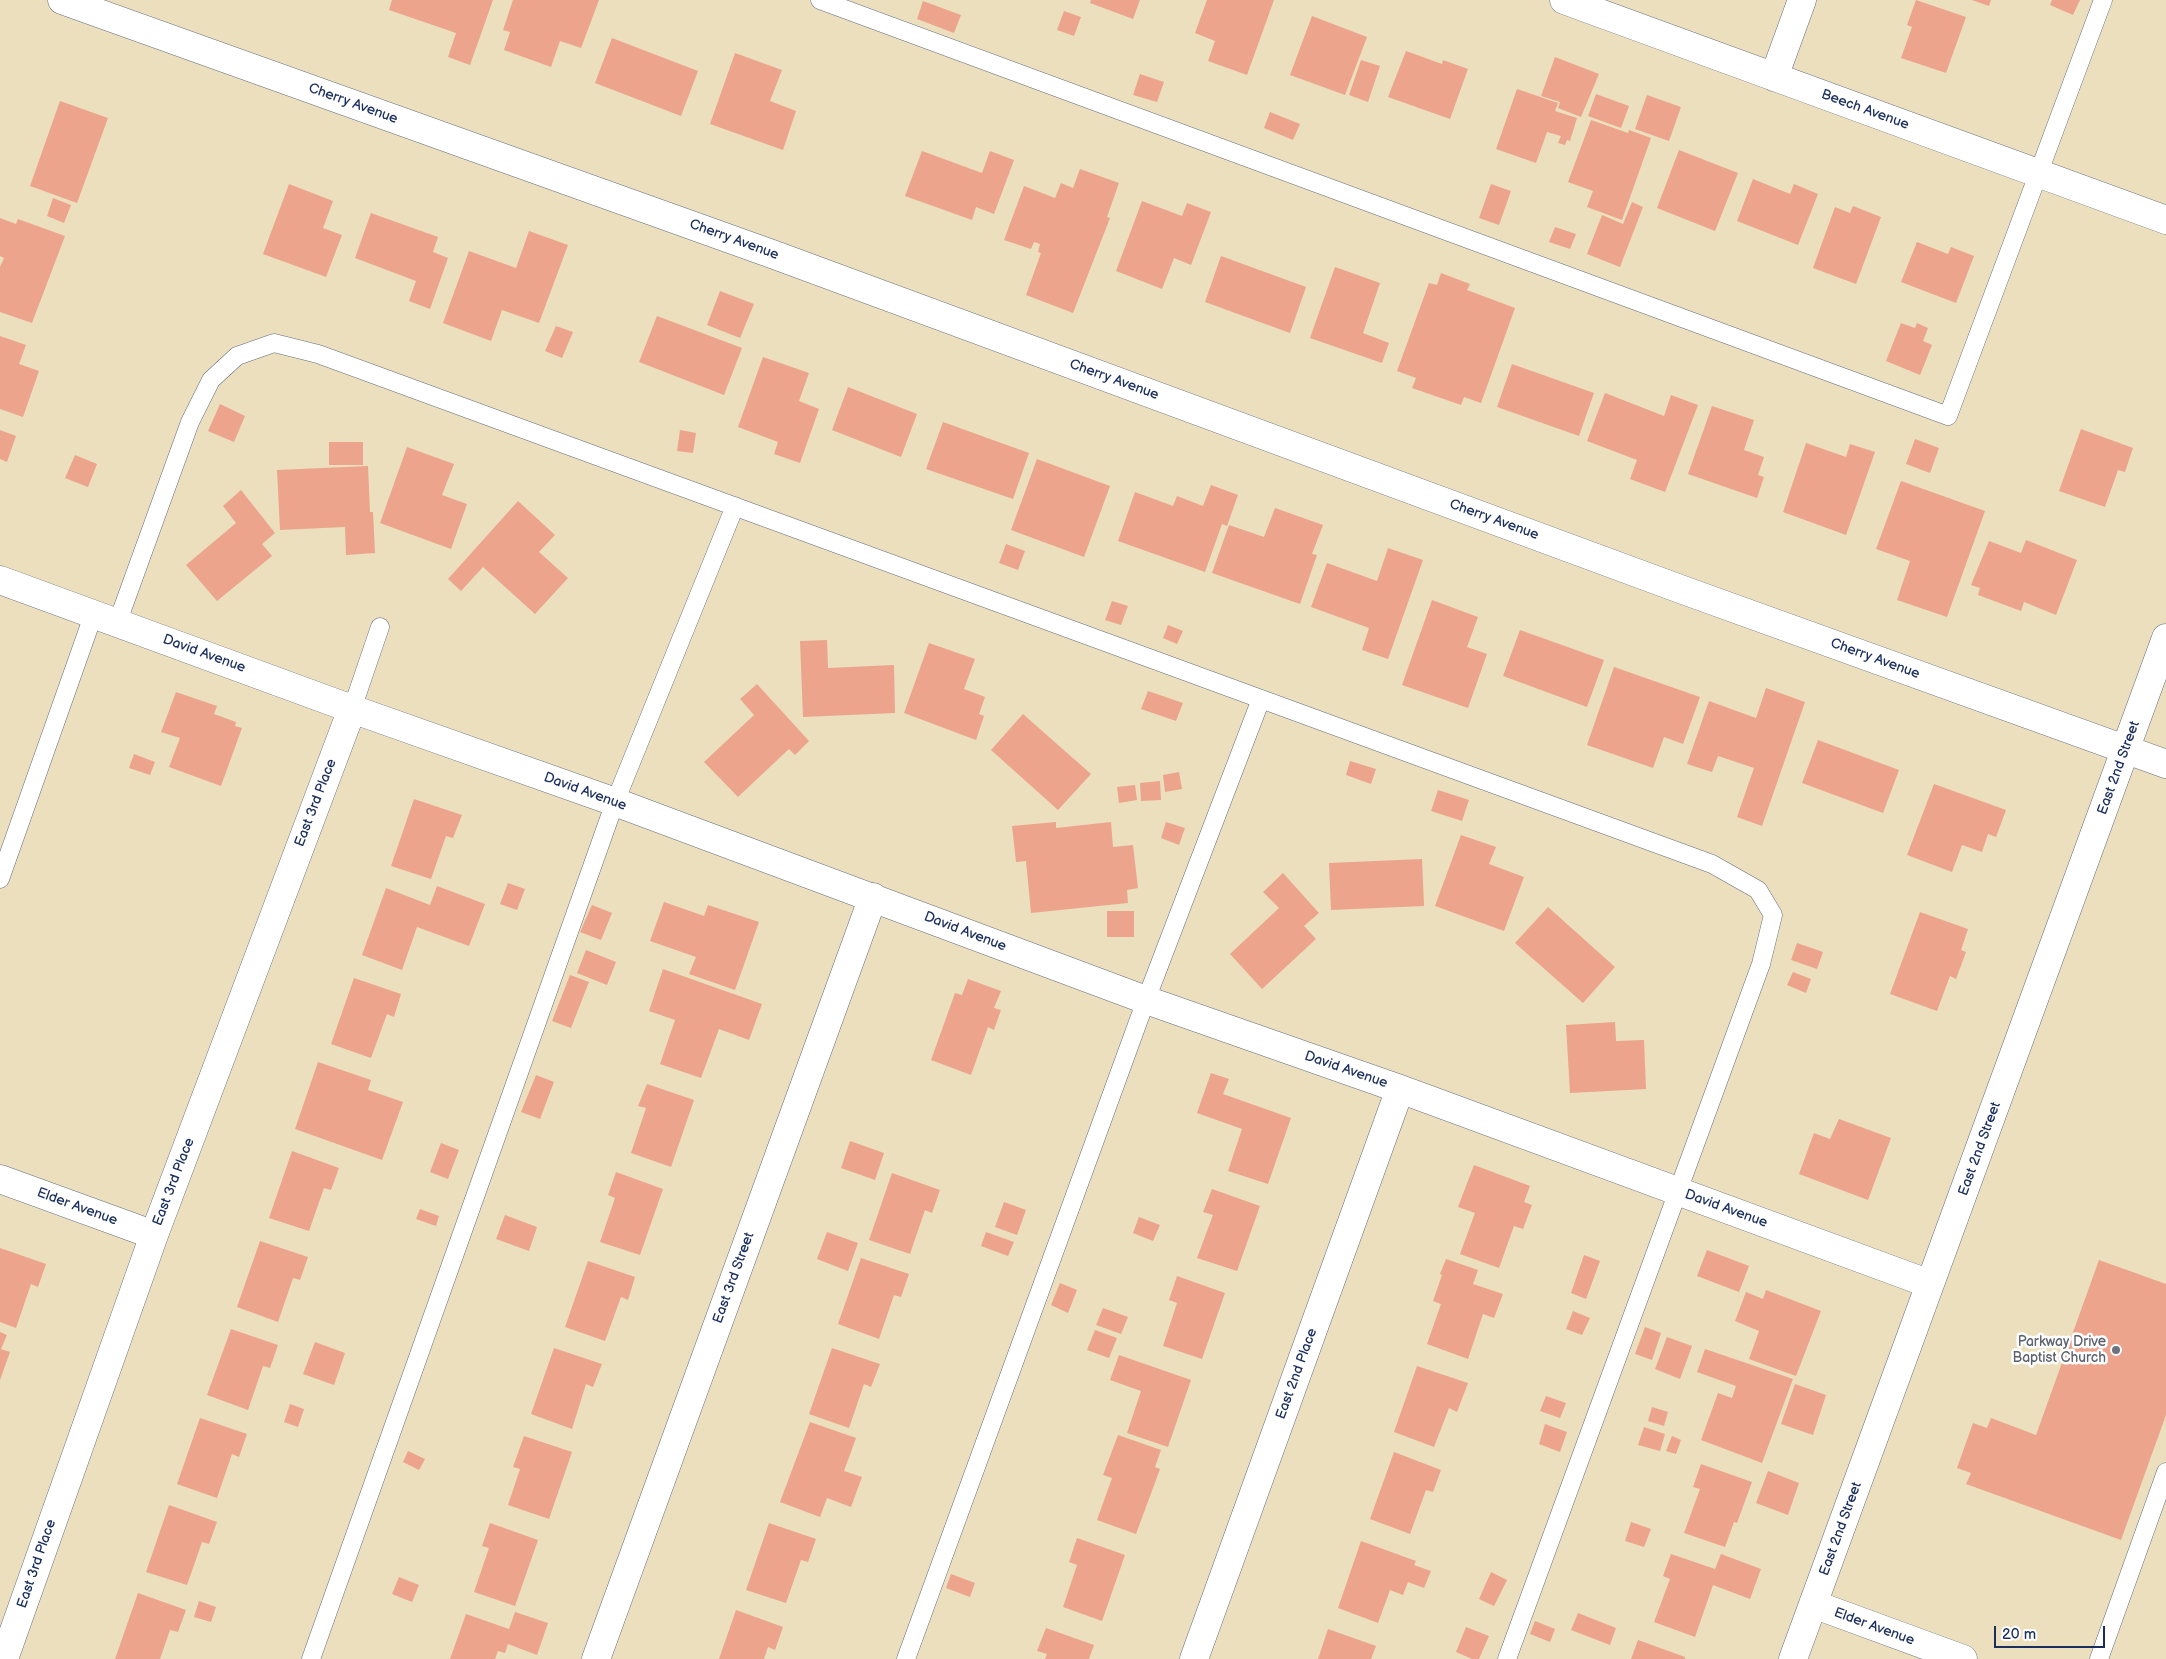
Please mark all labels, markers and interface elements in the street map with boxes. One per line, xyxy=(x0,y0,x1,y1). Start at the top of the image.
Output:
street label: Cherry Avenue xyxy=(306,80,400,128)
street label: Beech Avenue xyxy=(1819,86,1911,134)
street label: Cherry Avenue xyxy=(687,216,781,264)
street label: Cherry Avenue xyxy=(1067,356,1161,404)
street label: Cherry Avenue xyxy=(1447,496,1541,544)
street label: David Avenue xyxy=(160,631,248,677)
street label: Cherry Avenue xyxy=(1828,635,1922,683)
street label: East 2nd Street xyxy=(2094,719,2144,817)
street label: East 3rd Place xyxy=(292,757,340,849)
street label: David Avenue xyxy=(541,769,629,815)
street label: David Avenue xyxy=(922,909,1008,955)
street label: David Avenue xyxy=(1302,1048,1390,1092)
street label: East 2nd Street xyxy=(1955,1100,2005,1198)
street label: East 3rd Place xyxy=(150,1136,198,1228)
street label: Elder Avenue xyxy=(34,1185,120,1229)
street label: David Avenue xyxy=(1682,1186,1770,1232)
street label: East 3rd Street xyxy=(710,1230,758,1326)
street label: East 2nd Place xyxy=(1273,1326,1321,1422)
place label: Parkway Drive Baptist Church xyxy=(2013,1334,2106,1366)
marker: Parkway Drive Baptist Church xyxy=(2110,1344,2122,1356)
street label: East 2nd Street xyxy=(1816,1480,1866,1578)
street label: East 3rd Place xyxy=(14,1517,60,1611)
street label: Elder Avenue xyxy=(1831,1605,1917,1649)
scale bar xyxy=(1996,1616,2107,1648)
text: 20 m xyxy=(2002,1625,2036,1644)

